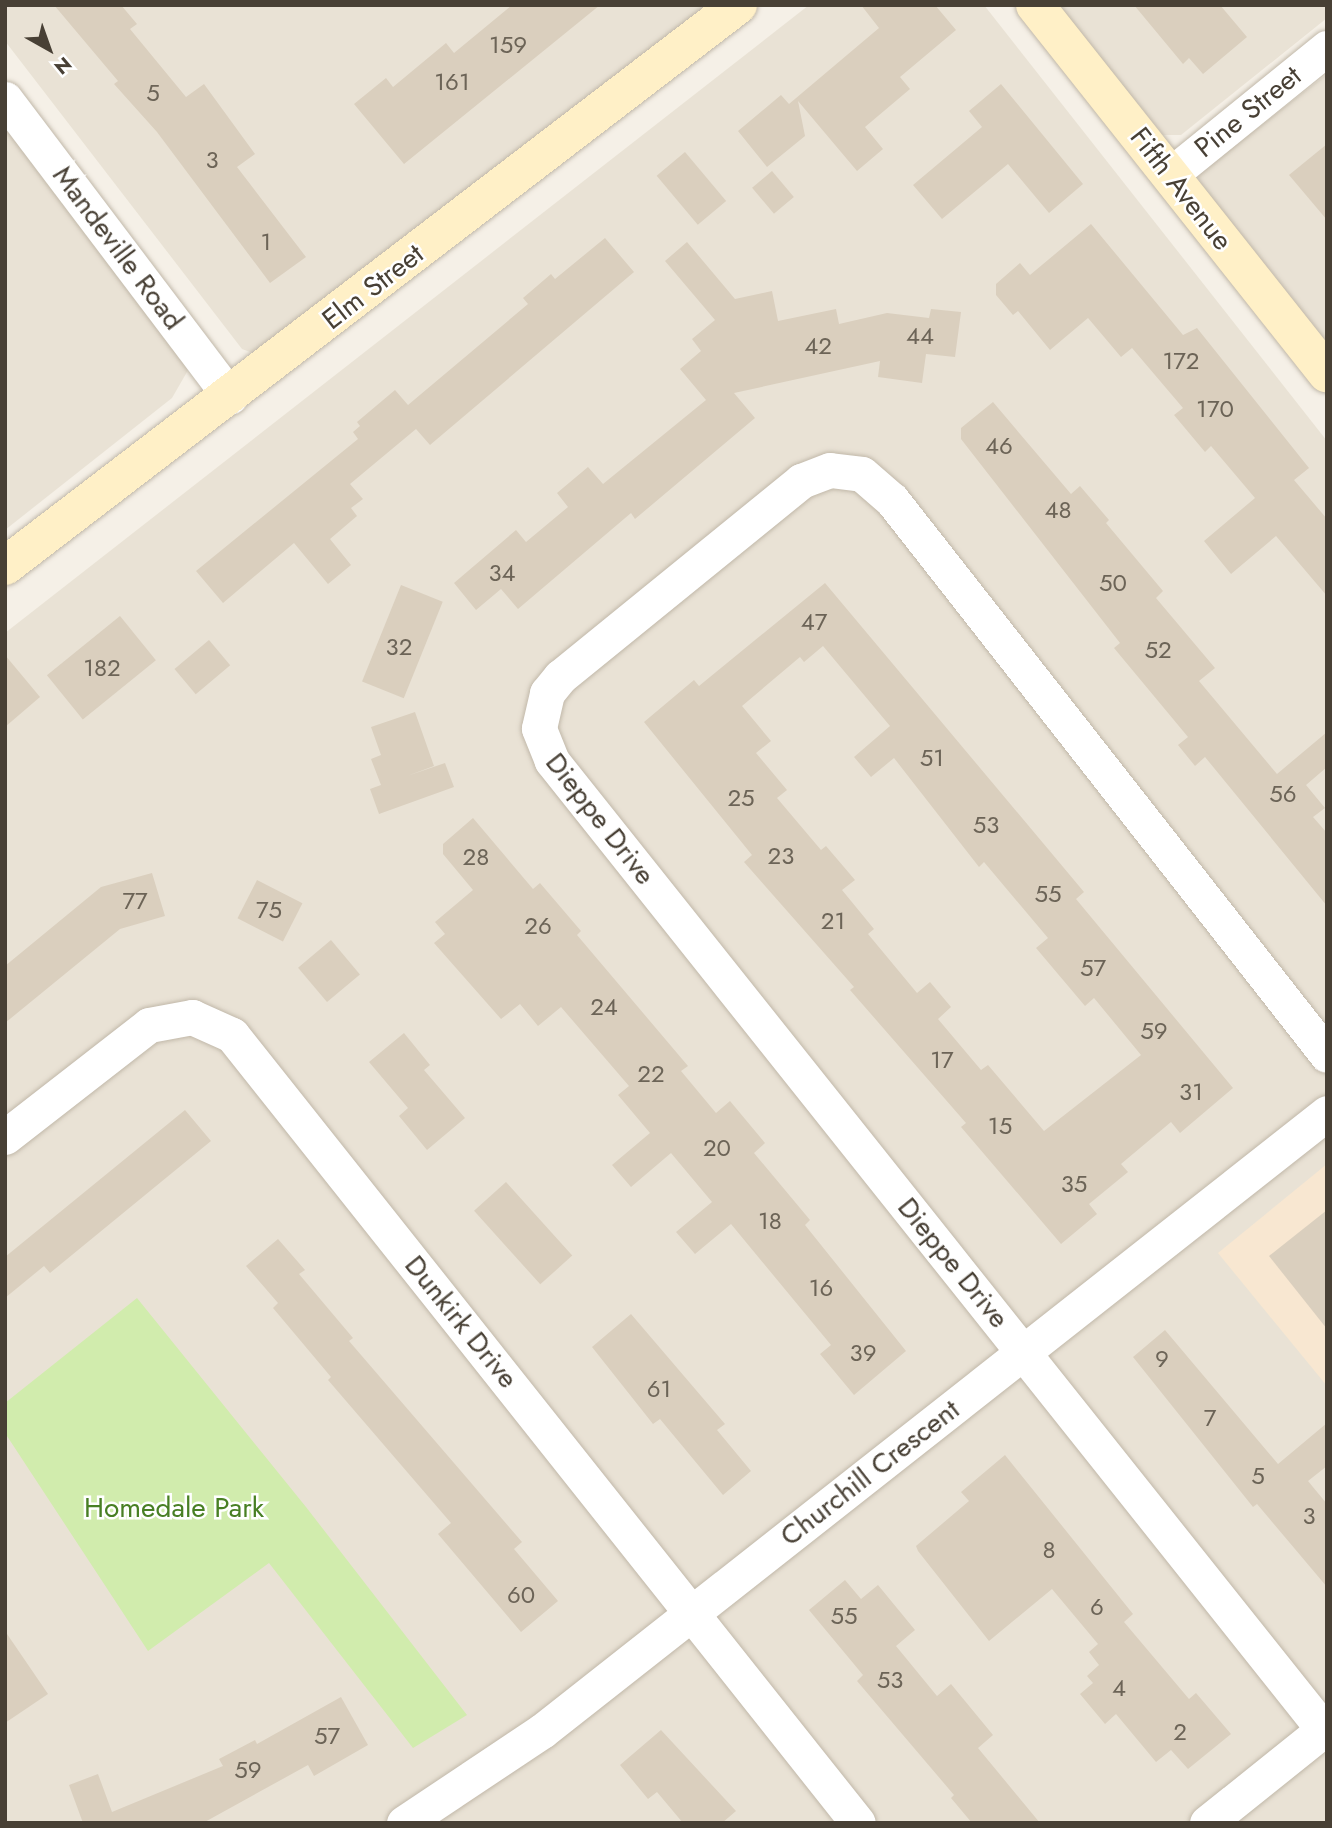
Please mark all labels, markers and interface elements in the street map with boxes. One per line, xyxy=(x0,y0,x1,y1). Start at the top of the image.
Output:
north arrow xyxy=(14,14,84,84)
house number: 159 xyxy=(489,31,527,59)
text: N xyxy=(48,50,77,81)
street label: Pine Street xyxy=(1188,59,1308,165)
house number: 161 xyxy=(434,68,470,96)
house number: 5 xyxy=(146,79,160,107)
street label: Fifth Avenue xyxy=(1123,121,1239,257)
house number: 3 xyxy=(205,146,219,174)
street label: Mandeville Road xyxy=(45,159,191,337)
house number: 1 xyxy=(261,228,271,256)
street label: Elm Street xyxy=(316,237,430,337)
house number: 44 xyxy=(906,322,934,350)
house number: 42 xyxy=(804,332,832,360)
house number: 172 xyxy=(1162,347,1200,375)
house number: 170 xyxy=(1196,395,1234,423)
house number: 46 xyxy=(985,432,1013,460)
house number: 48 xyxy=(1044,496,1072,524)
house number: 34 xyxy=(488,559,516,587)
house number: 50 xyxy=(1099,569,1127,597)
house number: 47 xyxy=(801,608,827,636)
house number: 32 xyxy=(386,633,412,661)
house number: 52 xyxy=(1144,636,1172,664)
house number: 182 xyxy=(83,654,121,682)
house number: 51 xyxy=(920,744,944,772)
street label: Dieppe Drive xyxy=(538,747,662,891)
house number: 56 xyxy=(1269,780,1297,808)
house number: 25 xyxy=(727,784,755,812)
house number: 53 xyxy=(973,811,999,839)
house number: 23 xyxy=(768,842,794,870)
house number: 28 xyxy=(463,843,489,871)
house number: 55 xyxy=(1034,880,1062,908)
house number: 77 xyxy=(122,887,148,915)
house number: 75 xyxy=(256,896,282,924)
house number: 21 xyxy=(821,907,845,935)
house number: 26 xyxy=(524,912,552,940)
house number: 57 xyxy=(1080,954,1106,982)
house number: 24 xyxy=(590,993,618,1021)
house number: 59 xyxy=(1140,1017,1168,1045)
house number: 17 xyxy=(930,1046,954,1074)
house number: 22 xyxy=(637,1060,665,1088)
house number: 31 xyxy=(1179,1078,1203,1106)
house number: 15 xyxy=(988,1112,1012,1140)
house number: 20 xyxy=(703,1134,731,1162)
house number: 35 xyxy=(1061,1170,1087,1198)
street label: Dieppe Drive xyxy=(890,1191,1016,1335)
house number: 18 xyxy=(758,1207,782,1235)
street label: Dunkirk Drive xyxy=(397,1249,525,1395)
house number: 16 xyxy=(809,1274,833,1302)
house number: 39 xyxy=(850,1339,876,1367)
house number: 9 xyxy=(1155,1345,1169,1373)
house number: 61 xyxy=(647,1375,671,1403)
street label: Churchill Crescent xyxy=(774,1393,966,1553)
house number: 7 xyxy=(1204,1404,1216,1432)
house number: 5 xyxy=(1251,1462,1265,1490)
park label: Homedale Park xyxy=(84,1491,264,1525)
house number: 3 xyxy=(1302,1502,1316,1530)
house number: 8 xyxy=(1042,1536,1056,1564)
house number: 60 xyxy=(507,1581,535,1609)
house number: 6 xyxy=(1090,1593,1104,1621)
house number: 55 xyxy=(830,1602,858,1630)
house number: 53 xyxy=(877,1666,903,1694)
house number: 4 xyxy=(1112,1674,1126,1702)
house number: 2 xyxy=(1173,1718,1187,1746)
house number: 57 xyxy=(314,1722,340,1750)
house number: 59 xyxy=(234,1756,262,1784)

